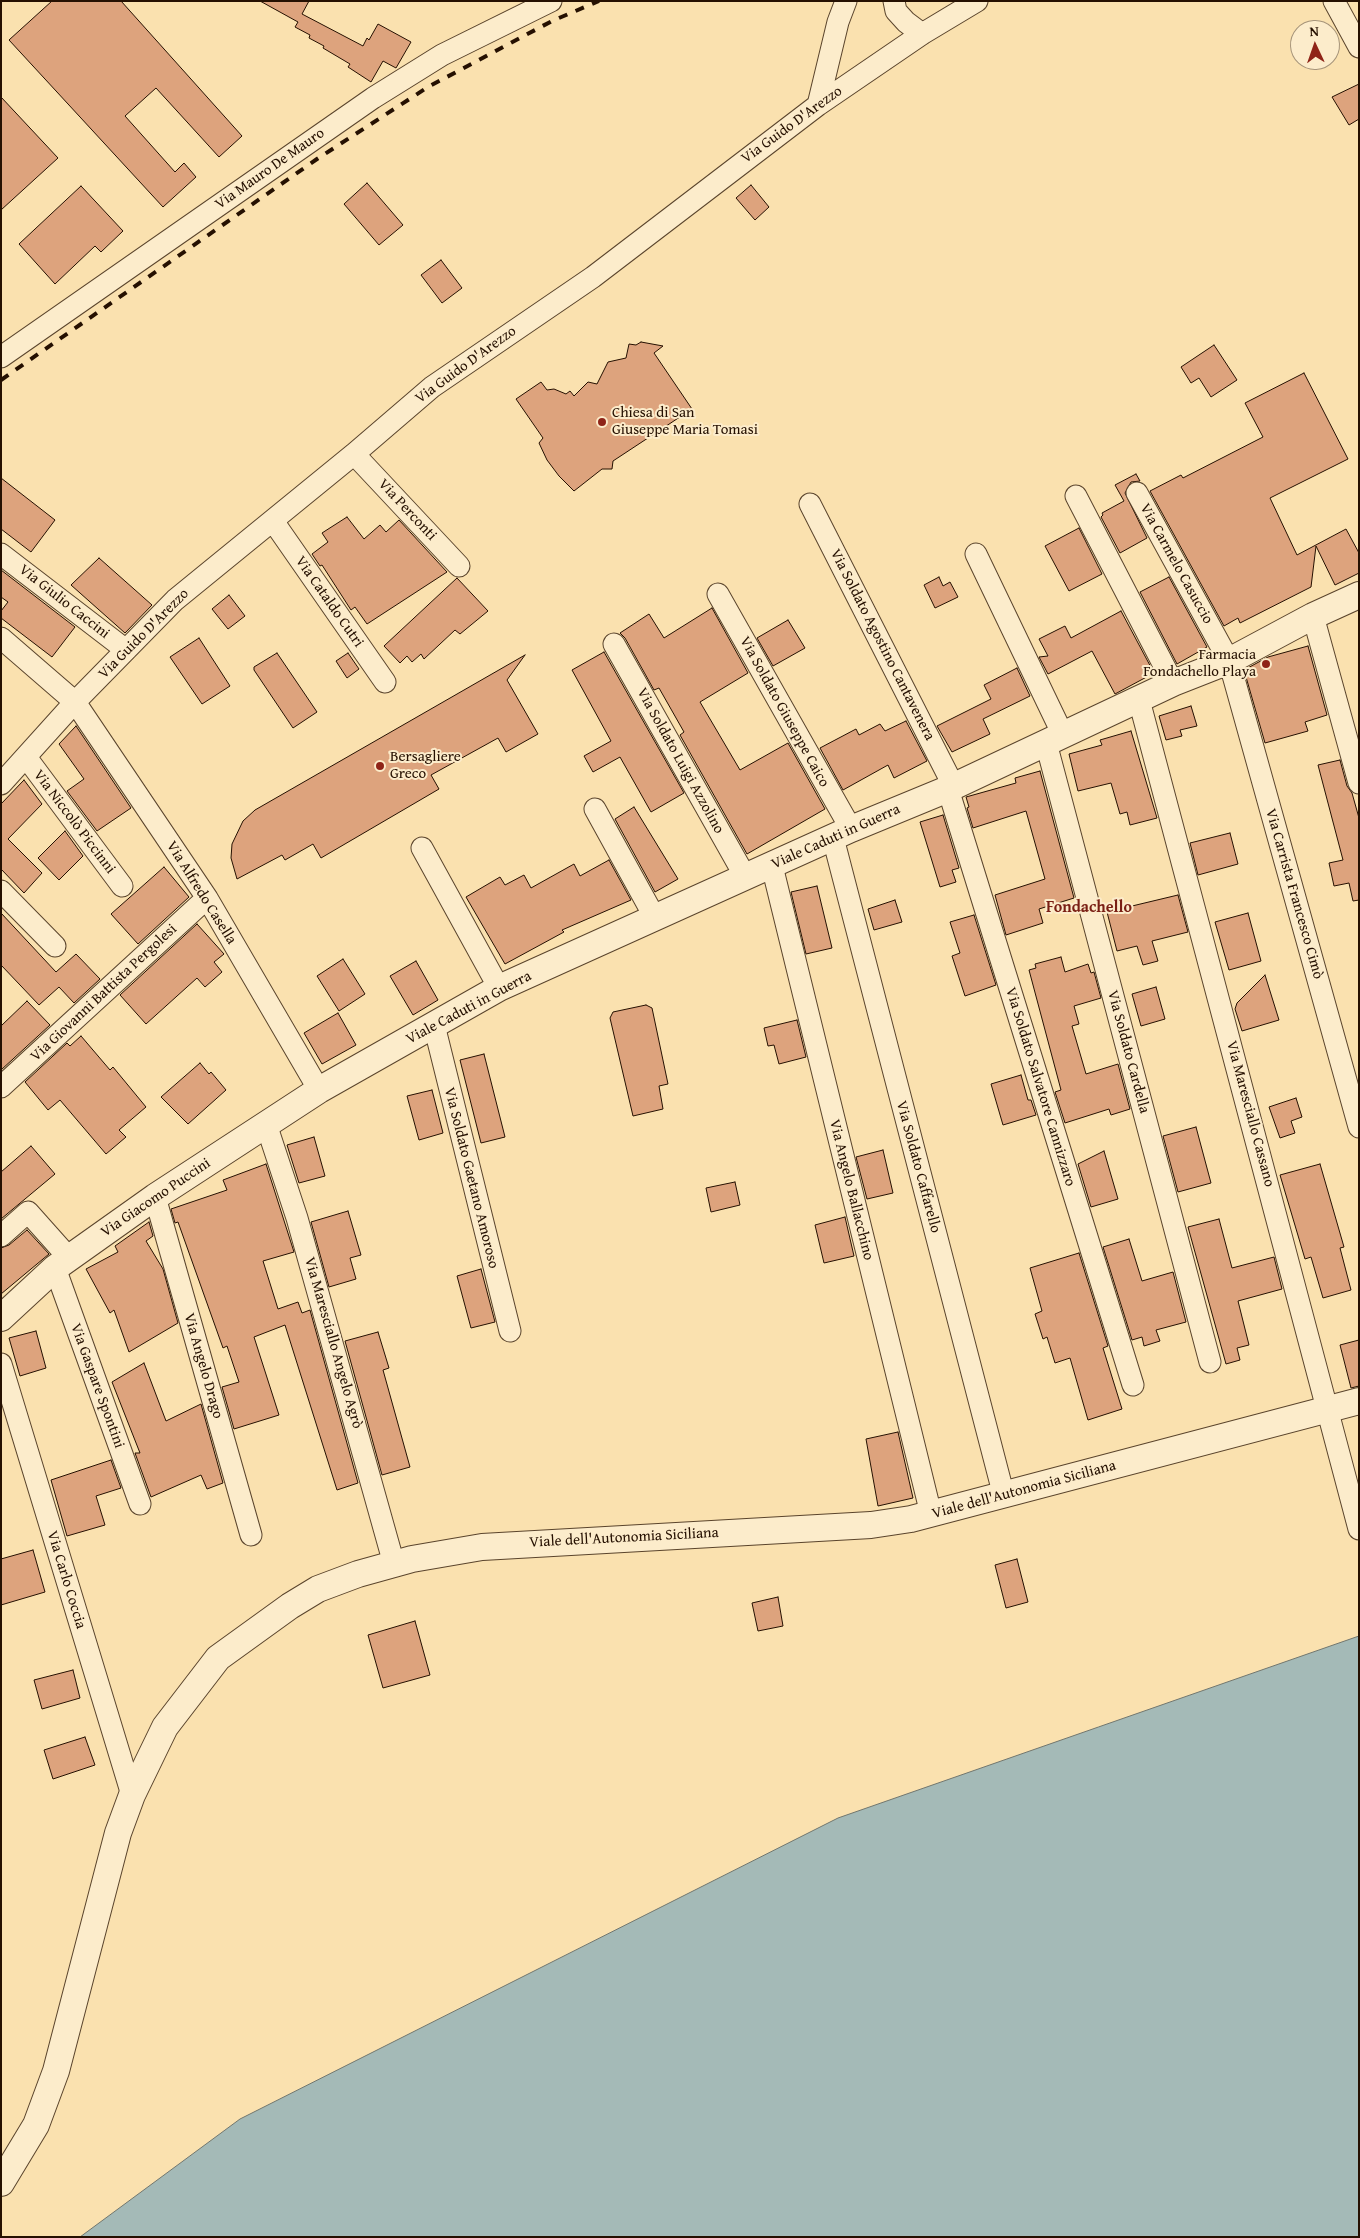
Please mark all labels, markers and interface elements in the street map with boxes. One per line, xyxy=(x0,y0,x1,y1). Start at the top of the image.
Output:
north arrow xyxy=(1290,20,1340,70)
text: N xyxy=(1309,21,1319,41)
street label: Via Guido D'Arezzo xyxy=(738,82,846,168)
street label: Via Mauro De Mauro xyxy=(212,125,328,213)
street label: Via Guido D'Arezzo xyxy=(412,322,520,408)
place label: Chiesa di San Giuseppe Maria Tomasi xyxy=(612,404,758,439)
marker: Chiesa di San Giuseppe Maria Tomasi xyxy=(596,416,608,428)
street label: Via Perconti xyxy=(374,475,440,545)
street label: Via Carmelo Casuccio xyxy=(1135,501,1217,627)
street label: Via Soldato Agostino Cantavenera xyxy=(826,546,938,744)
street label: Via Cataldo Cutri xyxy=(291,553,367,651)
street label: Via Giulio Caccini xyxy=(15,561,113,643)
street label: Via Guido D'Arezzo xyxy=(95,585,193,683)
street label: Via Soldato Giuseppe Caico xyxy=(735,634,833,790)
place label: Farmacia Fondachello Playa xyxy=(1143,646,1256,681)
marker: Farmacia Fondachello Playa xyxy=(1260,658,1272,670)
street label: Via Soldato Luigi Azzolino xyxy=(632,685,728,837)
place label: Bersagliere Greco xyxy=(390,748,461,783)
marker: Bersagliere Greco xyxy=(374,760,386,772)
street label: Via Niccolò Piccinni xyxy=(29,767,119,877)
street label: Viale Caduti in Guerra xyxy=(769,800,903,874)
street label: Via Carrista Francesco Cimò xyxy=(1261,807,1327,981)
street label: Via Alfredo Casella xyxy=(162,838,240,948)
district label: Fondachello xyxy=(1046,898,1132,918)
street label: Via Giovanni Battista Pergolesi xyxy=(27,920,181,1066)
street label: Viale Caduti in Guerra xyxy=(403,967,535,1049)
street label: Via Soldato Salvatore Cannizzaro xyxy=(1001,985,1079,1189)
street label: Via Soldato Cardella xyxy=(1103,988,1153,1116)
street label: Via Maresciallo Cassano xyxy=(1222,1039,1278,1189)
street label: Via Soldato Gaetano Amoroso xyxy=(440,1086,502,1270)
street label: Via Soldato Caffarello xyxy=(892,1099,944,1235)
street label: Via Angelo Ballacchino xyxy=(825,1118,877,1262)
street label: Via Giacomo Puccini xyxy=(98,1155,214,1241)
street label: Via Maresciallo Angelo Agrò xyxy=(300,1255,366,1431)
street label: Via Angelo Drago xyxy=(179,1311,227,1421)
street label: Via Gaspare Spontini xyxy=(66,1321,128,1451)
street label: Viale dell'Autonomia Siciliana xyxy=(930,1457,1118,1523)
street label: Viale dell'Autonomia Siciliana xyxy=(529,1524,719,1552)
street label: Via Carlo Coccia xyxy=(43,1529,89,1631)

